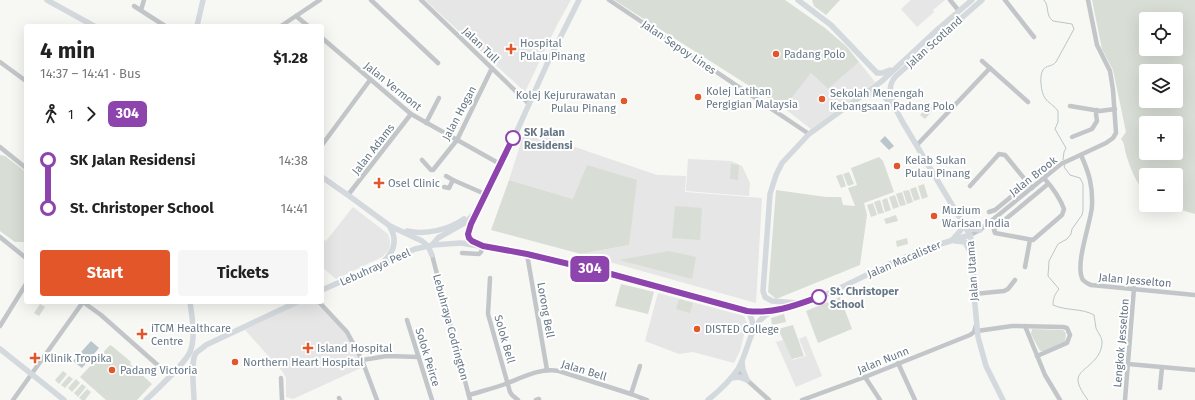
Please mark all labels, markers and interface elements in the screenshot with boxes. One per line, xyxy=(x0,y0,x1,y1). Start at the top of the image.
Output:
map controls xyxy=(1139,12,1183,212)
button: locate xyxy=(1139,12,1183,56)
street label: Jalan Scotland xyxy=(904,14,965,71)
street label: Jalan Sepoy Lines xyxy=(639,18,718,77)
street label: Jalan Tull xyxy=(460,25,502,66)
text: 4 min xyxy=(40,37,95,64)
place label: Hospital Pulau Pinang xyxy=(520,37,585,63)
marker: Hospital Pulau Pinang xyxy=(505,43,517,55)
place label: Padang Polo xyxy=(784,48,846,61)
text: $1.28 xyxy=(273,49,308,67)
marker: Padang Polo xyxy=(771,49,781,59)
street label: Jalan Vermont xyxy=(361,59,424,114)
button: layers xyxy=(1139,64,1183,108)
text: 14:37 – 14:41 · Bus xyxy=(40,66,141,81)
street label: Jalan Hogan xyxy=(440,84,479,143)
place label: Kolej Latihan Pergigian Malaysia xyxy=(706,85,798,111)
place label: Sekolah Menengah Kebangsaan Padang Polo xyxy=(830,87,955,113)
place label: Kolej Kejururawatan Pulau Pinang xyxy=(516,89,616,115)
marker: Kolej Latihan Pergigian Malaysia xyxy=(693,92,703,102)
marker: Sekolah Menengah Kebangsaan Padang Polo xyxy=(817,94,827,104)
marker: Kolej Kejururawatan Pulau Pinang xyxy=(619,96,629,106)
icon: walk xyxy=(40,103,62,125)
icon: forward xyxy=(80,103,102,125)
text: 304 xyxy=(116,105,139,122)
text: 1 xyxy=(68,107,74,122)
button: + xyxy=(1139,116,1183,160)
street label: Jalan Adams xyxy=(349,121,397,177)
place label: SK Jalan Residensi xyxy=(524,126,573,152)
marker: SK Jalan Residensi xyxy=(505,130,521,146)
text: SK Jalan Residensi xyxy=(70,151,195,169)
text: 14:38 xyxy=(279,153,308,168)
place label: Kelab Sukan Pulau Pinang xyxy=(905,154,970,180)
street label: Jalan Brook xyxy=(1007,154,1060,199)
marker: Kelab Sukan Pulau Pinang xyxy=(892,161,902,171)
button: − xyxy=(1139,168,1183,212)
marker: Osel Clinic xyxy=(373,177,385,189)
place label: Osel Clinic xyxy=(388,177,440,190)
text: St. Christoper School xyxy=(70,199,214,217)
text: 14:41 xyxy=(281,201,308,216)
place label: Muzium Warisan India xyxy=(942,204,1010,230)
marker: Muzium Warisan India xyxy=(929,211,939,221)
street label: Jalan Macalister xyxy=(865,238,944,281)
street label: Jalan Utama xyxy=(964,240,981,302)
street label: Lebuhraya Peel xyxy=(338,246,412,289)
button: Start xyxy=(40,250,170,296)
button: Tickets xyxy=(178,250,308,296)
line badge: 304 xyxy=(567,256,613,282)
text: 304 xyxy=(578,260,602,277)
street label: Jalan Jesselton xyxy=(1098,271,1172,290)
street label: Lebuhraya Codrington xyxy=(430,273,471,382)
street label: Lorong Bell xyxy=(534,281,557,339)
place label: St. Christoper School xyxy=(830,285,899,311)
marker: St. Christoper School xyxy=(811,289,827,305)
street label: Lengkok Jesselton xyxy=(1111,298,1132,388)
street label: Solok Bell xyxy=(491,313,518,365)
place label: iTCM Healthcare Centre xyxy=(151,322,231,348)
place label: DISTED College xyxy=(705,323,779,336)
marker: DISTED College xyxy=(692,324,702,334)
street label: Solok Peirce xyxy=(412,326,443,388)
marker: iTCM Healthcare Centre xyxy=(136,328,148,340)
marker: Island Hospital xyxy=(302,342,314,354)
place label: Island Hospital xyxy=(317,342,392,355)
street label: Jalan Nunn xyxy=(855,344,911,377)
marker: Klinik Tropika xyxy=(29,352,41,364)
place label: Klinik Tropika xyxy=(44,352,112,365)
place label: Northern Heart Hospital xyxy=(243,356,363,369)
marker: Northern Heart Hospital xyxy=(230,357,240,367)
street label: Jalan Bell xyxy=(560,357,608,384)
place label: Padang Victoria xyxy=(120,364,197,377)
marker: Padang Victoria xyxy=(107,365,117,375)

